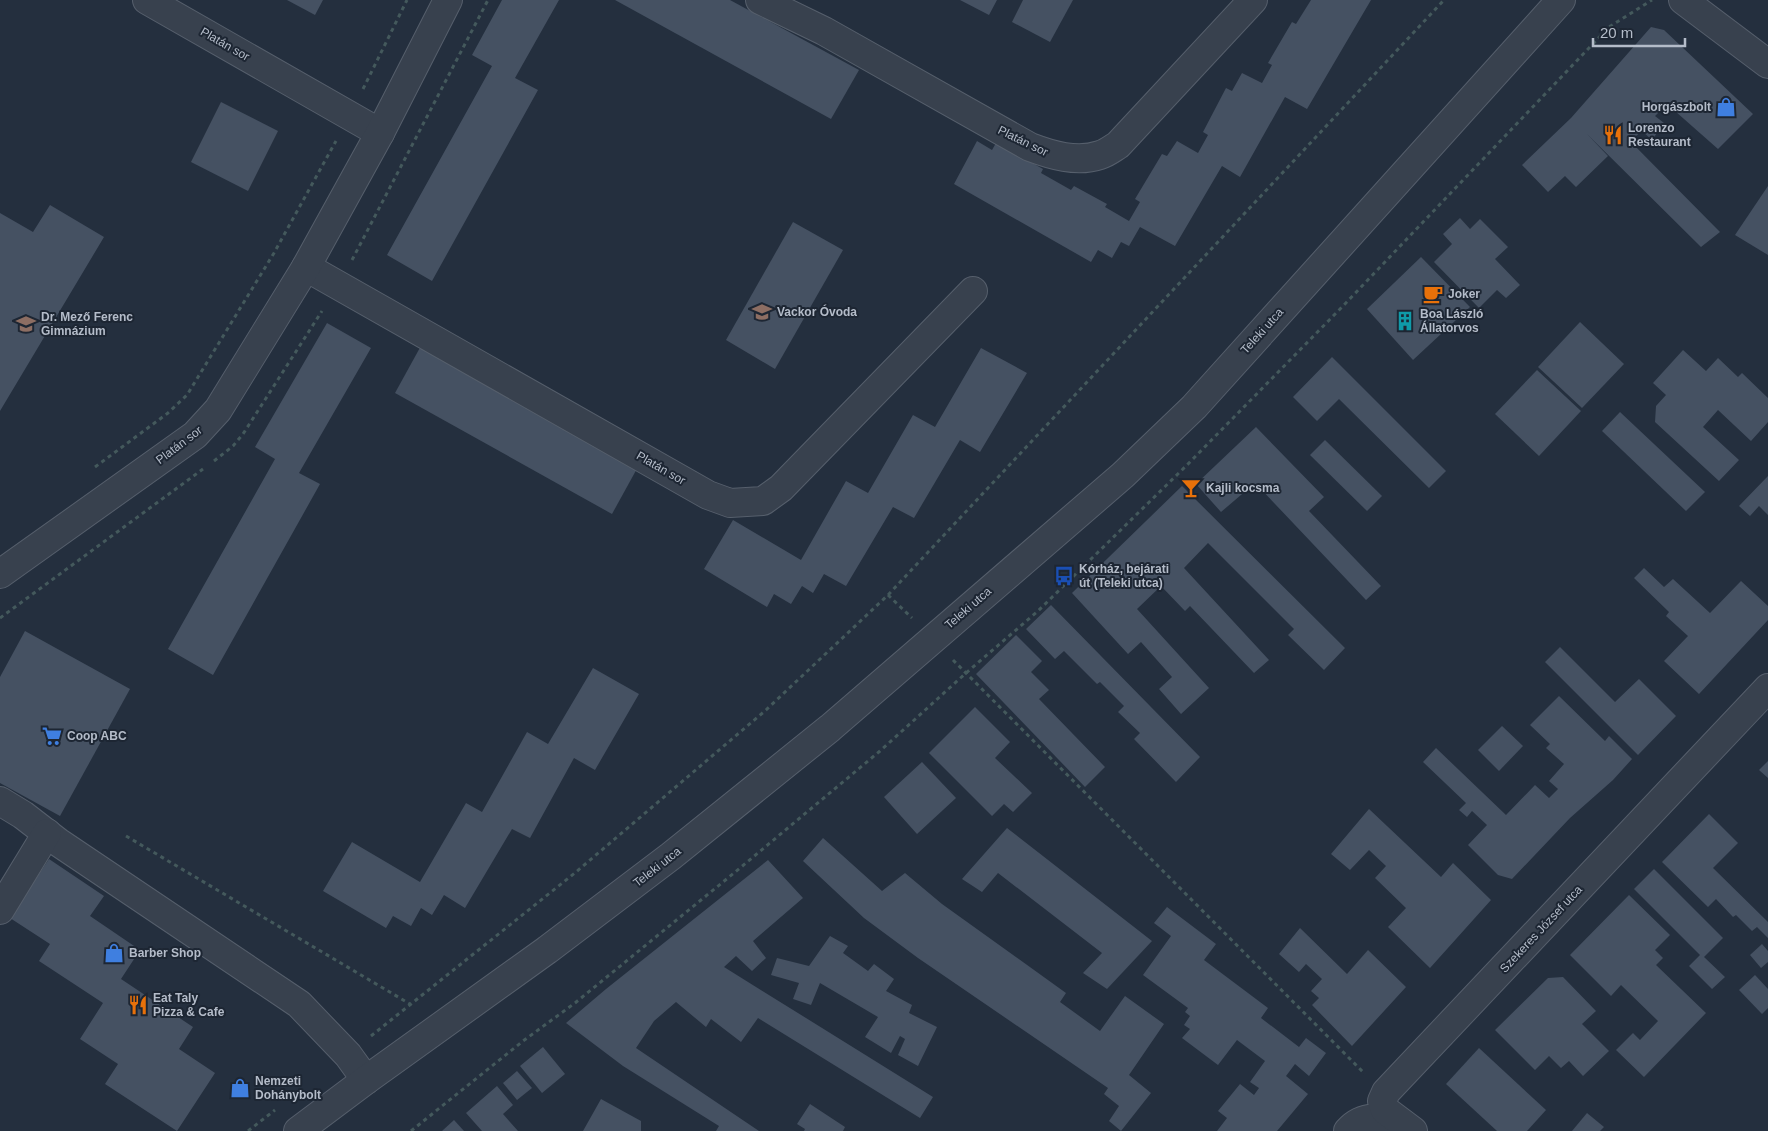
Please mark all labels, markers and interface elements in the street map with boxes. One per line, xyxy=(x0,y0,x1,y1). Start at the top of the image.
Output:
scale bar xyxy=(1593,15,1686,47)
street label: Platán sor xyxy=(198,24,252,64)
text: 20 m xyxy=(1600,24,1633,41)
shop icon: Horgászbolt xyxy=(1715,96,1737,118)
place label: Horgászbolt xyxy=(1642,100,1711,114)
place label: Lorenzo Restaurant xyxy=(1628,121,1691,149)
street label: Platán sor xyxy=(996,123,1050,159)
restaurant icon: Lorenzo Restaurant xyxy=(1602,124,1624,146)
cafe icon: Joker xyxy=(1422,283,1444,305)
place label: Joker xyxy=(1448,287,1480,301)
school or university icon: Vackor Óvoda xyxy=(751,301,773,323)
place label: Vackor Óvoda xyxy=(777,304,857,319)
street label: Teleki utca xyxy=(1238,305,1286,357)
place label: Boa László Állatorvos xyxy=(1420,307,1483,335)
place label: Dr. Mező Ferenc Gimnázium xyxy=(41,310,133,338)
building icon: Boa László Állatorvos xyxy=(1394,310,1416,332)
school or university icon: Dr. Mező Ferenc Gimnázium xyxy=(15,313,37,335)
street label: Platán sor xyxy=(153,423,205,467)
street label: Platán sor xyxy=(634,448,688,488)
bar icon: Kajli kocsma xyxy=(1180,477,1202,499)
place label: Kajli kocsma xyxy=(1206,481,1280,495)
place label: Kórház, bejárati út (Teleki utca) xyxy=(1079,562,1169,590)
bus stop icon: Kórház, bejárati út (Teleki utca) xyxy=(1053,565,1075,587)
street label: Teleki utca xyxy=(942,584,994,632)
supermarket icon: Coop ABC xyxy=(41,725,63,747)
place label: Coop ABC xyxy=(67,729,127,743)
street label: Teleki utca xyxy=(630,844,684,890)
street label: Szekeres József utca xyxy=(1497,882,1585,975)
shop icon: Barber Shop xyxy=(103,942,125,964)
place label: Barber Shop xyxy=(129,946,201,960)
place label: Eat Taly Pizza & Cafe xyxy=(153,991,225,1019)
restaurant icon: Eat Taly Pizza & Cafe xyxy=(127,994,149,1016)
place label: Nemzeti Dohánybolt xyxy=(255,1074,321,1102)
shop icon: Nemzeti Dohánybolt xyxy=(229,1077,251,1099)

